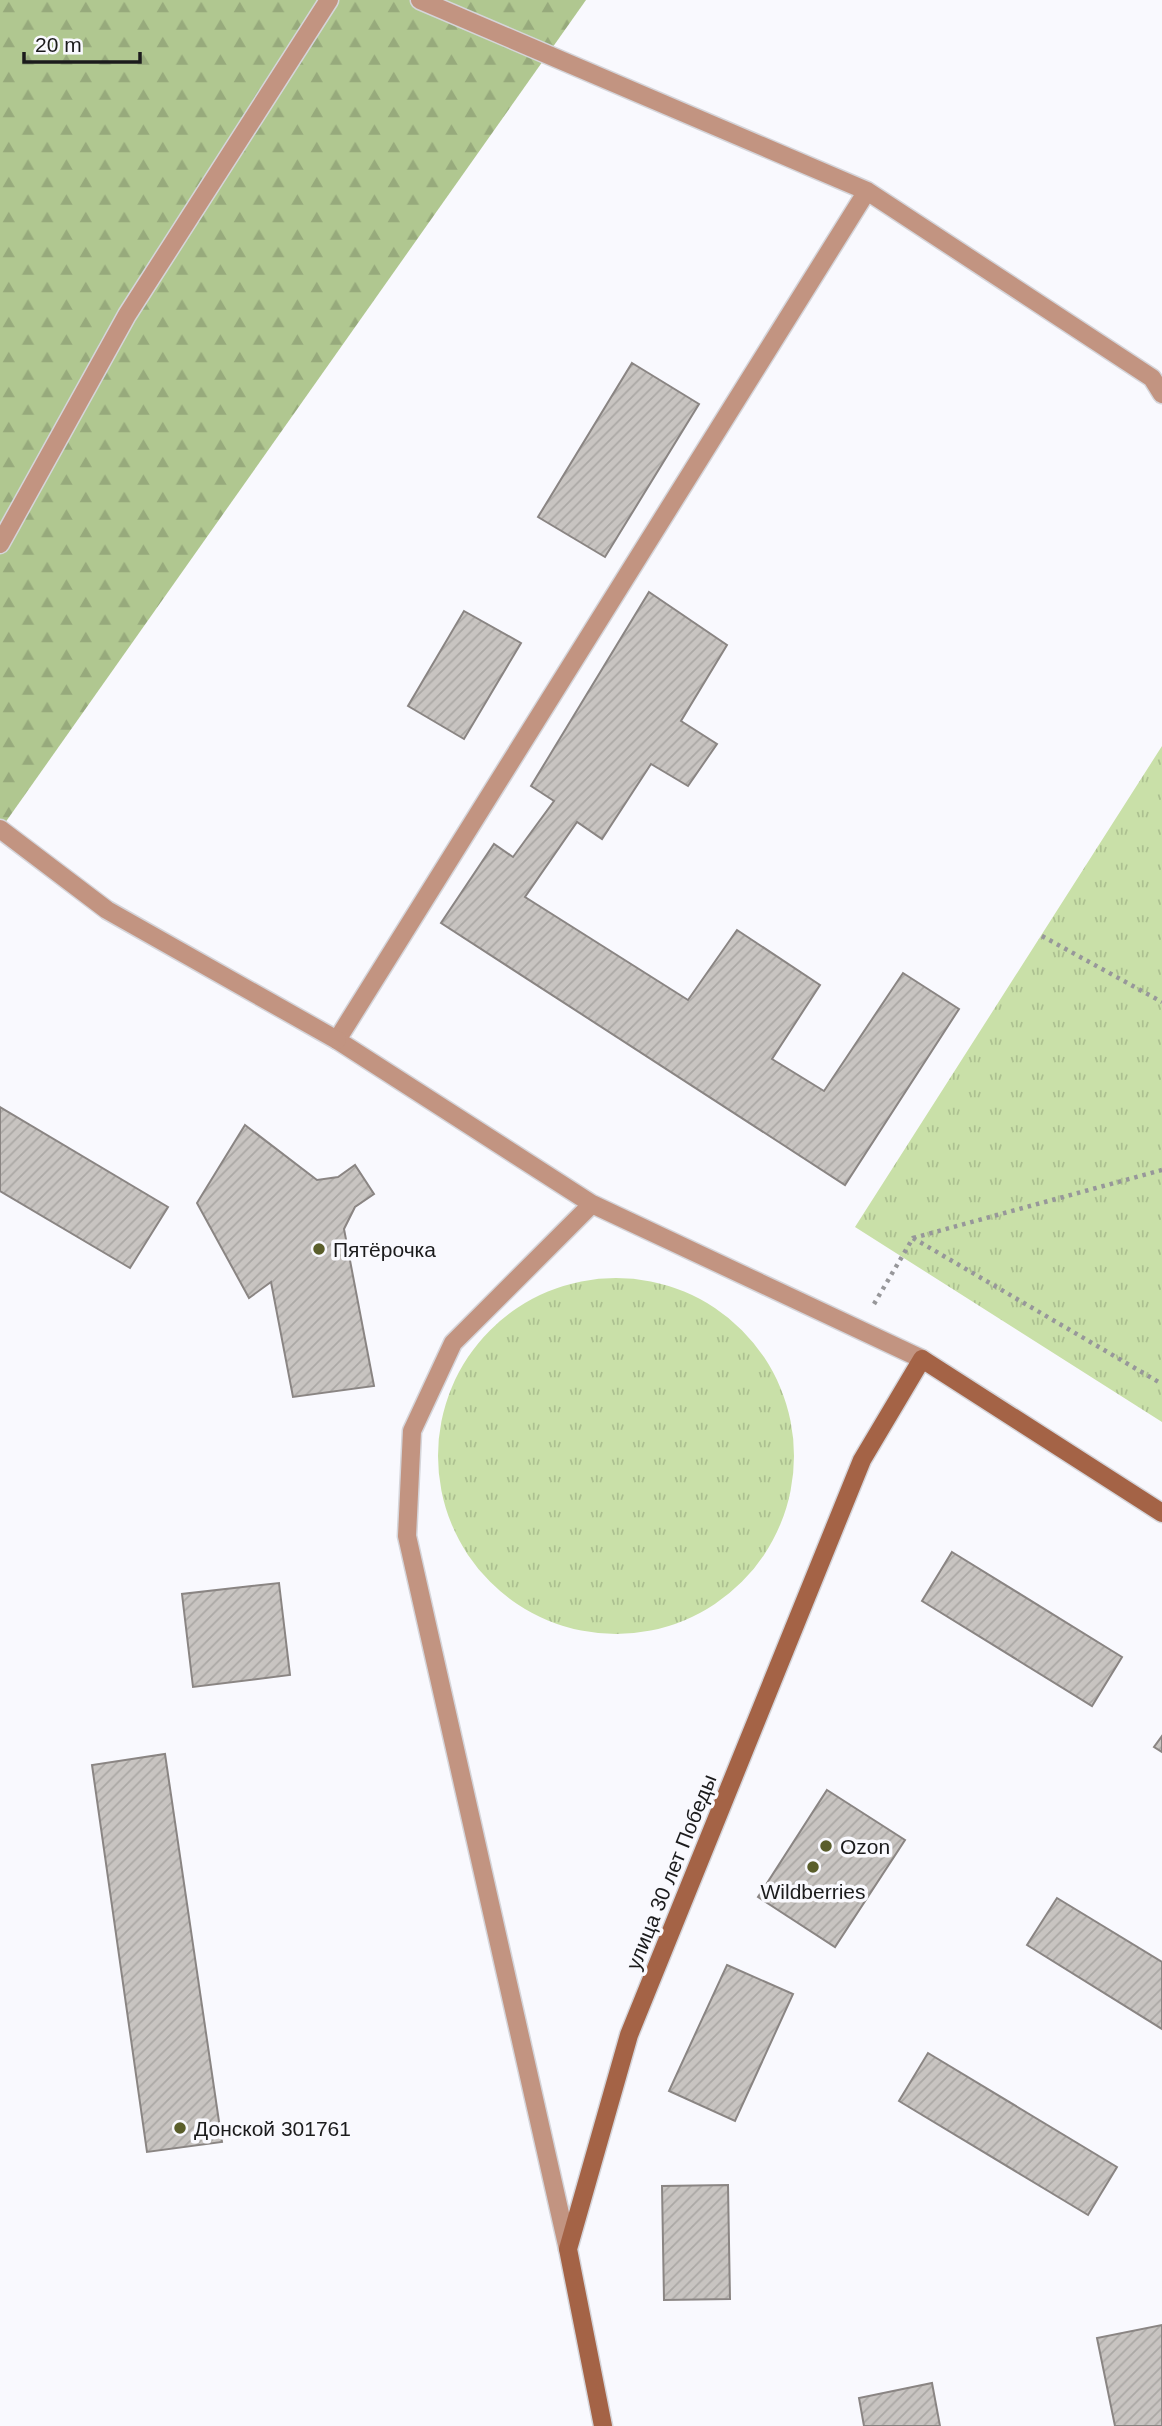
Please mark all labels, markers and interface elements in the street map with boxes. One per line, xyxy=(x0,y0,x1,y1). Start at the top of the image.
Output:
scale bar xyxy=(24,21,140,65)
text: 20 m xyxy=(35,33,82,56)
place label: Пятёрочка xyxy=(333,1238,436,1261)
marker: Пятёрочка xyxy=(311,1241,327,1257)
street label: улица 30 лет Победы xyxy=(621,1771,721,1973)
place label: Ozon xyxy=(840,1835,890,1858)
marker: Ozon xyxy=(818,1838,834,1854)
marker: Wildberries xyxy=(805,1859,821,1875)
place label: Wildberries xyxy=(760,1880,866,1903)
place label: Донской 301761 xyxy=(194,2117,351,2140)
marker: Донской 301761 xyxy=(172,2120,188,2136)

